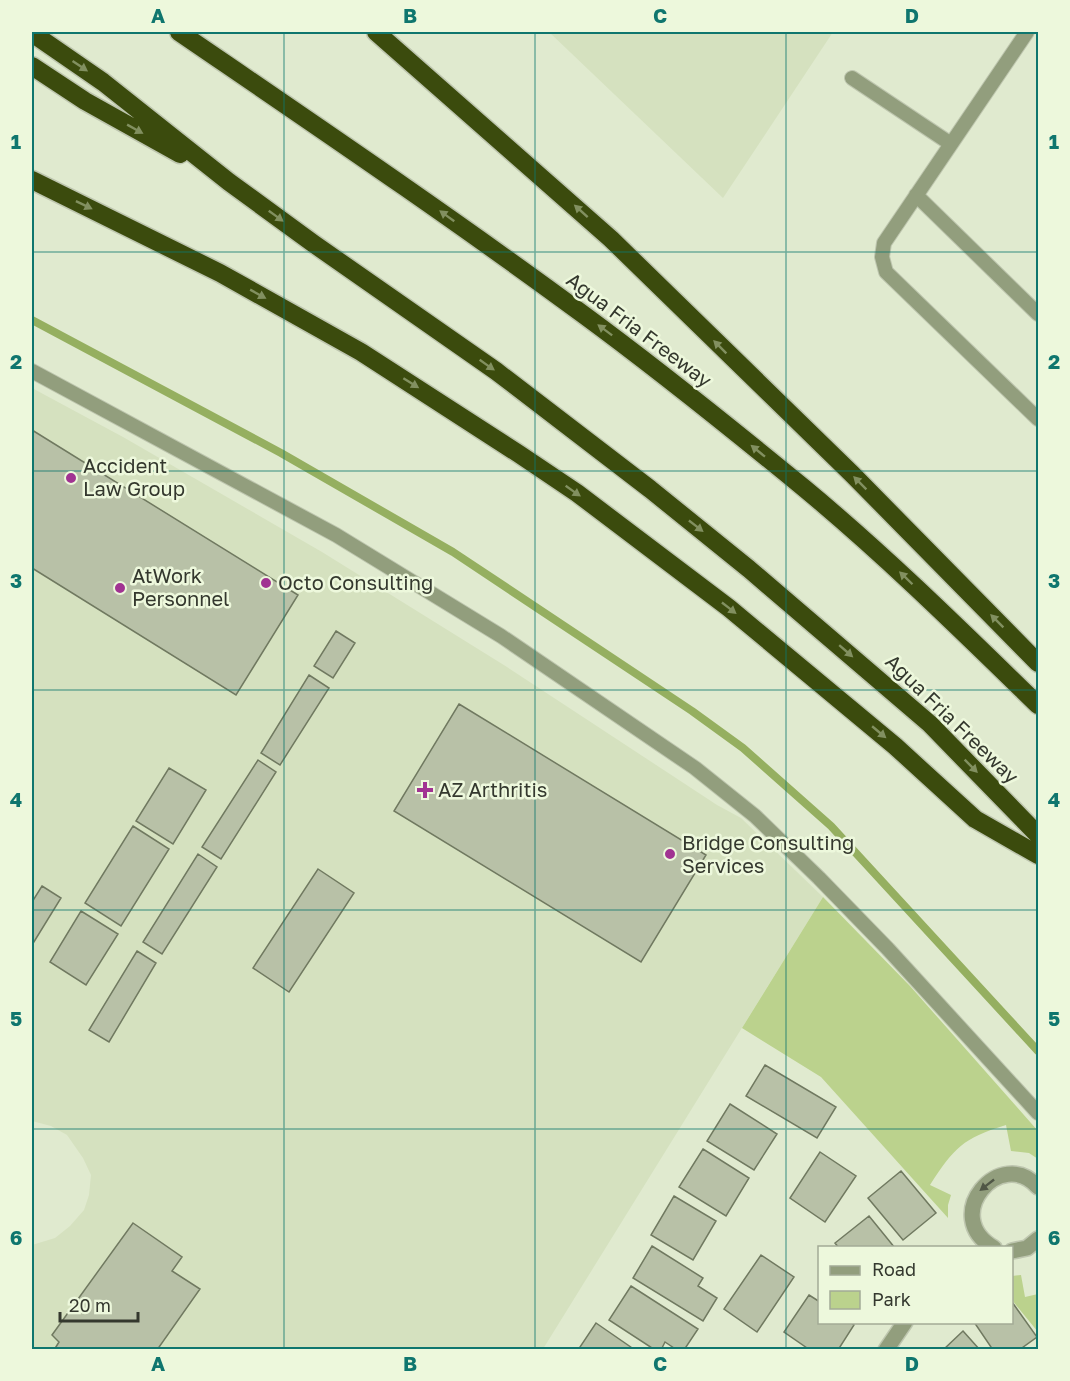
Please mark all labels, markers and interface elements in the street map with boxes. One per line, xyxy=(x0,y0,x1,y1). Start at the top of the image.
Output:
text: A xyxy=(151,3,165,27)
text: B xyxy=(403,3,417,27)
text: C xyxy=(653,3,667,27)
text: D xyxy=(905,3,919,27)
one-way arrow xyxy=(72,60,88,71)
one-way arrow xyxy=(127,124,144,134)
text: 1 xyxy=(11,129,21,153)
text: 1 xyxy=(1049,129,1059,153)
one-way arrow xyxy=(76,201,93,210)
one-way arrow xyxy=(573,204,588,218)
one-way arrow xyxy=(268,210,283,222)
one-way arrow xyxy=(439,210,455,222)
street label: Agua Fria Freeway xyxy=(562,267,717,392)
one-way arrow xyxy=(249,289,266,299)
one-way arrow xyxy=(597,324,613,337)
one-way arrow xyxy=(713,340,728,354)
text: 2 xyxy=(10,349,22,373)
text: 2 xyxy=(1048,349,1060,373)
one-way arrow xyxy=(478,359,494,371)
one-way arrow xyxy=(402,377,418,389)
one-way arrow xyxy=(750,445,766,458)
place label: Accident Law Group xyxy=(83,453,185,500)
marker: Accident Law Group xyxy=(64,471,78,485)
one-way arrow xyxy=(854,476,868,490)
one-way arrow xyxy=(565,485,581,496)
one-way arrow xyxy=(688,520,703,532)
place label: AtWork Personnel xyxy=(132,563,230,610)
text: 3 xyxy=(10,568,22,592)
text: 3 xyxy=(1048,568,1060,592)
place label: Octo Consulting xyxy=(278,570,433,594)
one-way arrow xyxy=(899,572,914,585)
marker: Octo Consulting xyxy=(259,576,273,590)
marker: AtWork Personnel xyxy=(113,581,127,595)
one-way arrow xyxy=(721,602,737,615)
one-way arrow xyxy=(991,615,1005,629)
one-way arrow xyxy=(838,644,854,657)
street label: Agua Fria Freeway xyxy=(881,649,1024,788)
one-way arrow xyxy=(871,725,886,738)
one-way arrow xyxy=(964,759,978,773)
place label: AZ Arthritis xyxy=(438,777,547,801)
marker: AZ Arthritis xyxy=(416,781,434,799)
text: 4 xyxy=(10,787,22,811)
text: 4 xyxy=(1048,787,1060,811)
place label: Bridge Consulting Services xyxy=(682,830,854,877)
marker: Bridge Consulting Services xyxy=(663,847,677,861)
text: 5 xyxy=(10,1006,22,1030)
text: 5 xyxy=(1048,1006,1060,1030)
one-way arrow xyxy=(979,1179,995,1191)
text: 6 xyxy=(10,1225,22,1249)
text: 6 xyxy=(1048,1225,1060,1249)
legend xyxy=(818,1246,1013,1324)
text: Road xyxy=(872,1258,916,1280)
scale bar xyxy=(60,1285,138,1323)
text: Park xyxy=(872,1288,911,1310)
text: 20 m xyxy=(69,1294,111,1316)
text: A xyxy=(151,1351,165,1375)
text: B xyxy=(403,1351,417,1375)
text: C xyxy=(653,1351,667,1375)
text: D xyxy=(905,1351,919,1375)

